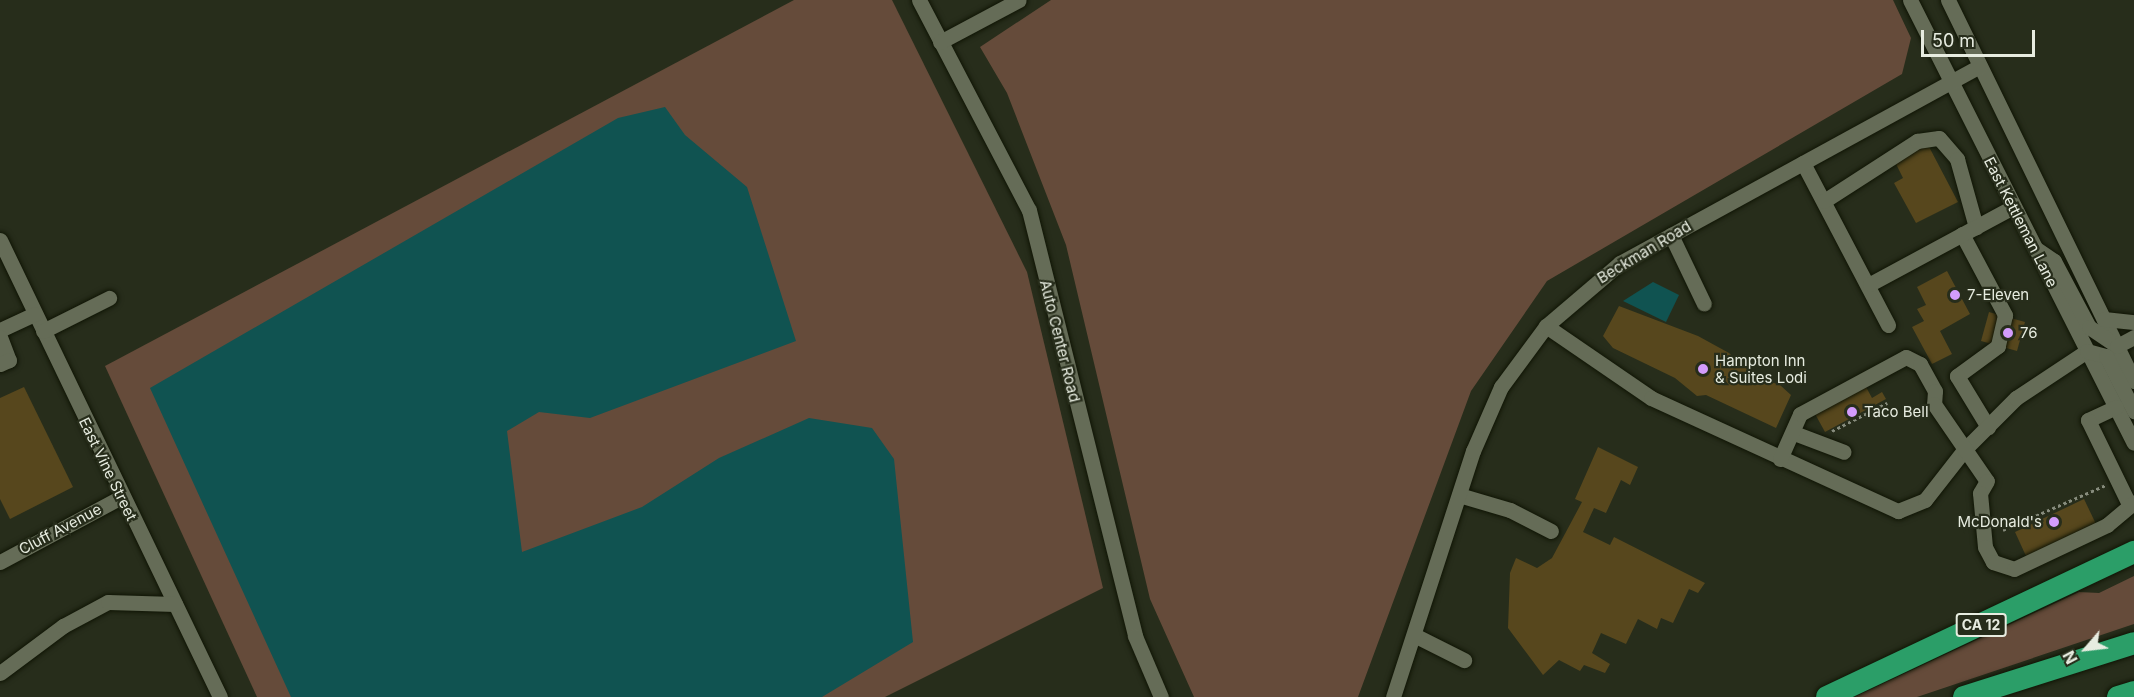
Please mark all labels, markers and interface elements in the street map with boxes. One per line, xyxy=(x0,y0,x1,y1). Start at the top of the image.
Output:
scale bar xyxy=(1924,18,2038,56)
text: 50 m xyxy=(1932,30,1975,51)
street label: East Kettleman Lane xyxy=(1980,154,2062,290)
street label: Beckman Road xyxy=(1594,217,1694,287)
street label: Auto Center Road xyxy=(1036,278,1084,404)
place label: 7-Eleven xyxy=(1967,286,2029,304)
marker: 7-Eleven xyxy=(1948,288,1962,302)
place label: 76 xyxy=(2020,324,2038,342)
marker: 76 xyxy=(2001,326,2015,340)
place label: Hampton Inn & Suites Lodi xyxy=(1715,351,1807,386)
marker: Hampton Inn & Suites Lodi xyxy=(1696,362,1710,376)
place label: Taco Bell xyxy=(1864,403,1929,421)
marker: Taco Bell xyxy=(1845,405,1859,419)
street label: East Vine Street xyxy=(75,414,141,524)
street label: Cluff Avenue xyxy=(16,500,104,558)
place label: McDonald's xyxy=(1958,513,2042,531)
marker: McDonald's xyxy=(2047,515,2061,529)
road number: CA 12 xyxy=(1956,614,2006,636)
north arrow xyxy=(2056,619,2116,679)
text: N xyxy=(2058,647,2082,668)

